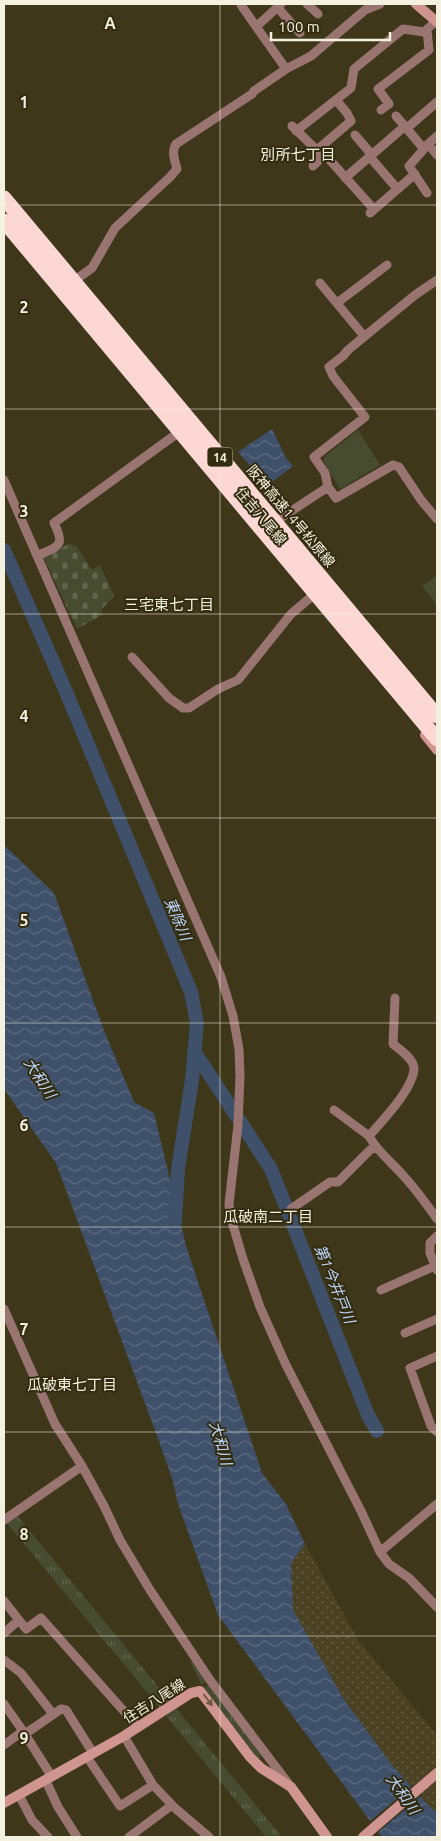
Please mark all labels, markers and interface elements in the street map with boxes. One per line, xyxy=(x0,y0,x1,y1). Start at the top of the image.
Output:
scale bar xyxy=(271,10,390,42)
text: A xyxy=(104,14,116,32)
text: 100 m xyxy=(278,18,320,35)
text: 1 xyxy=(19,93,29,111)
district label: 別所七丁目 xyxy=(260,146,336,163)
text: 2 xyxy=(19,298,29,316)
road number: 14 xyxy=(208,448,232,467)
street label: 阪神高速14号松原線 xyxy=(244,462,338,570)
street label: 住吉八尾線 xyxy=(232,484,290,548)
text: 3 xyxy=(19,502,29,520)
district label: 三宅東七丁目 xyxy=(124,596,214,613)
text: 4 xyxy=(19,707,29,725)
water label: 東除川 xyxy=(161,895,195,945)
text: 5 xyxy=(19,911,29,929)
water label: 大和川 xyxy=(21,1054,60,1103)
text: 6 xyxy=(19,1116,29,1134)
district label: 瓜破南二丁目 xyxy=(223,1208,313,1225)
water label: 第1今井戸川 xyxy=(311,1242,359,1328)
text: 7 xyxy=(19,1320,29,1338)
district label: 瓜破東七丁目 xyxy=(27,1376,117,1393)
water label: 大和川 xyxy=(207,1419,236,1469)
text: 8 xyxy=(19,1525,29,1543)
street label: 住吉八尾線 xyxy=(120,1676,188,1726)
one-way arrow xyxy=(202,1693,213,1706)
text: 9 xyxy=(19,1729,29,1747)
water label: 大和川 xyxy=(383,1771,424,1819)

